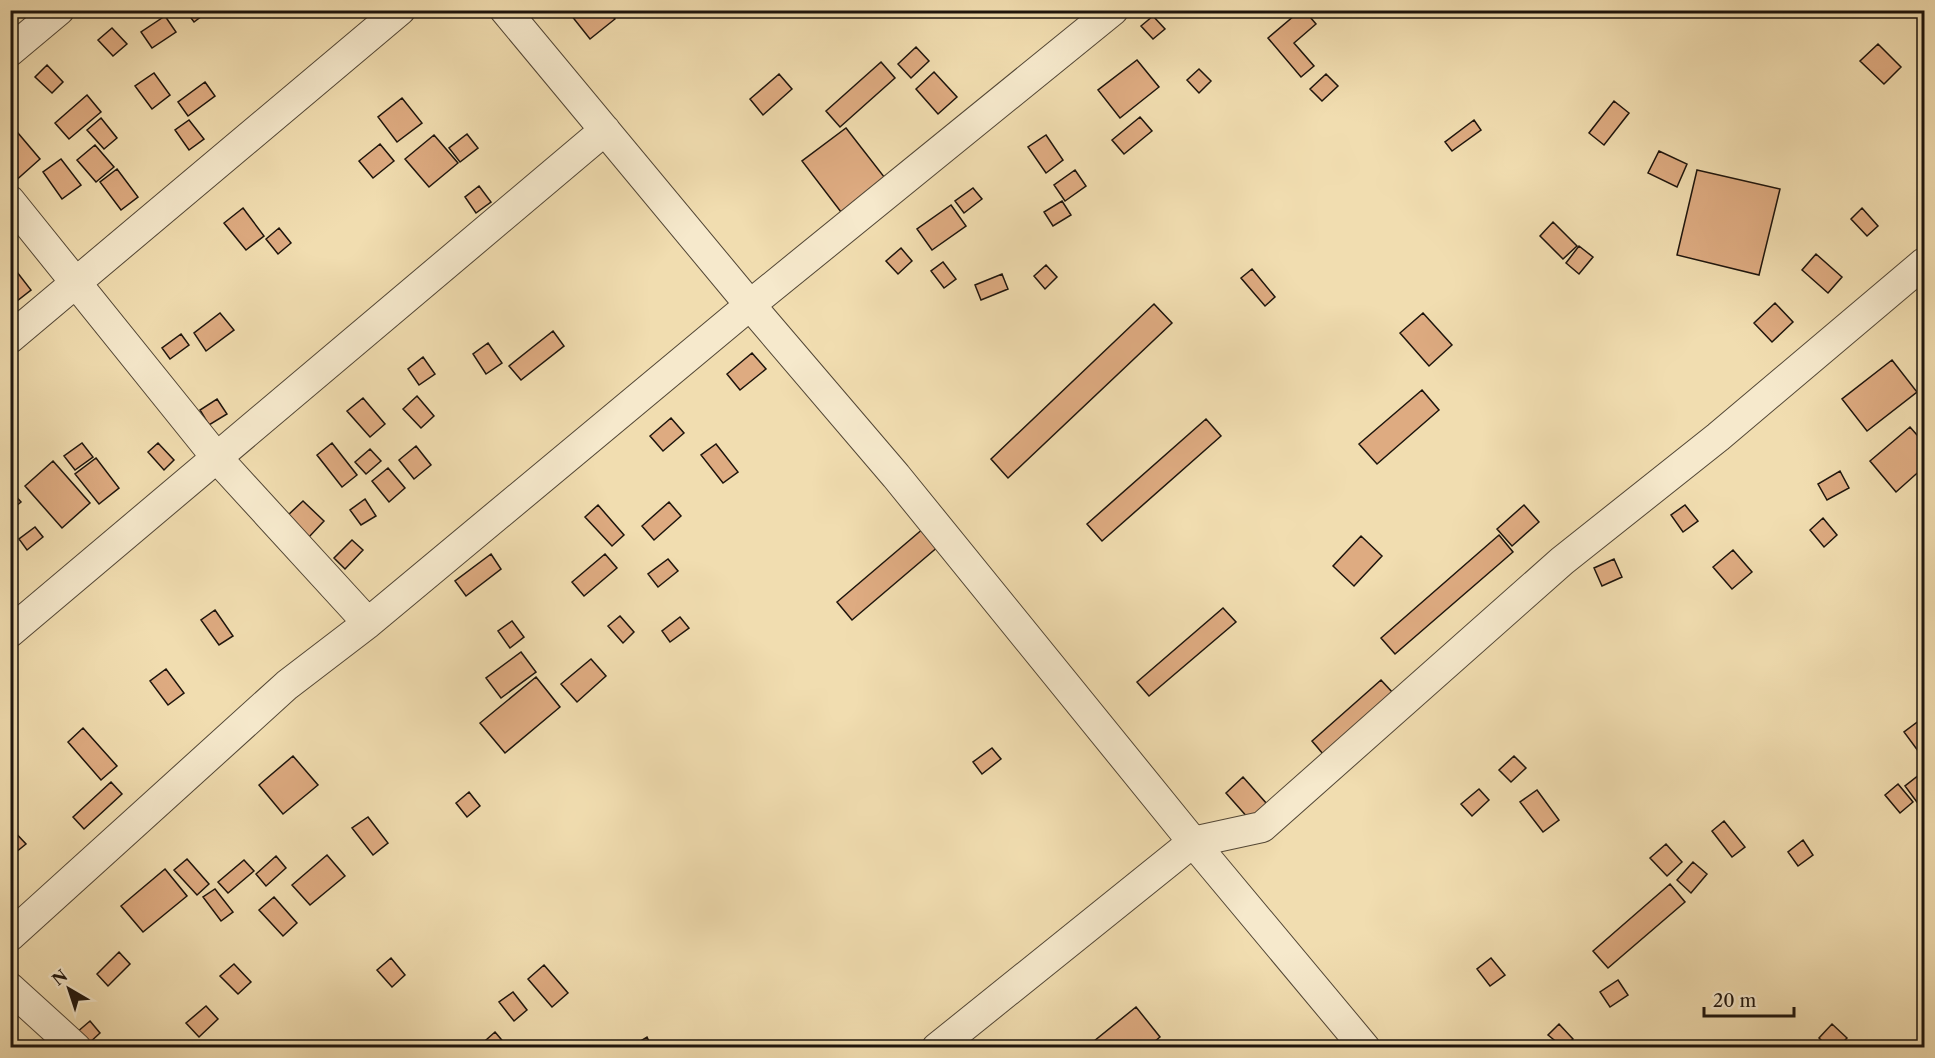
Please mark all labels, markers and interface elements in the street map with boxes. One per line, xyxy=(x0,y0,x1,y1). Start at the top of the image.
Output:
north arrow xyxy=(39,959,99,1019)
text: N xyxy=(48,965,71,989)
scale bar xyxy=(1704,980,1794,1018)
text: 20 m xyxy=(1713,990,1757,1012)

